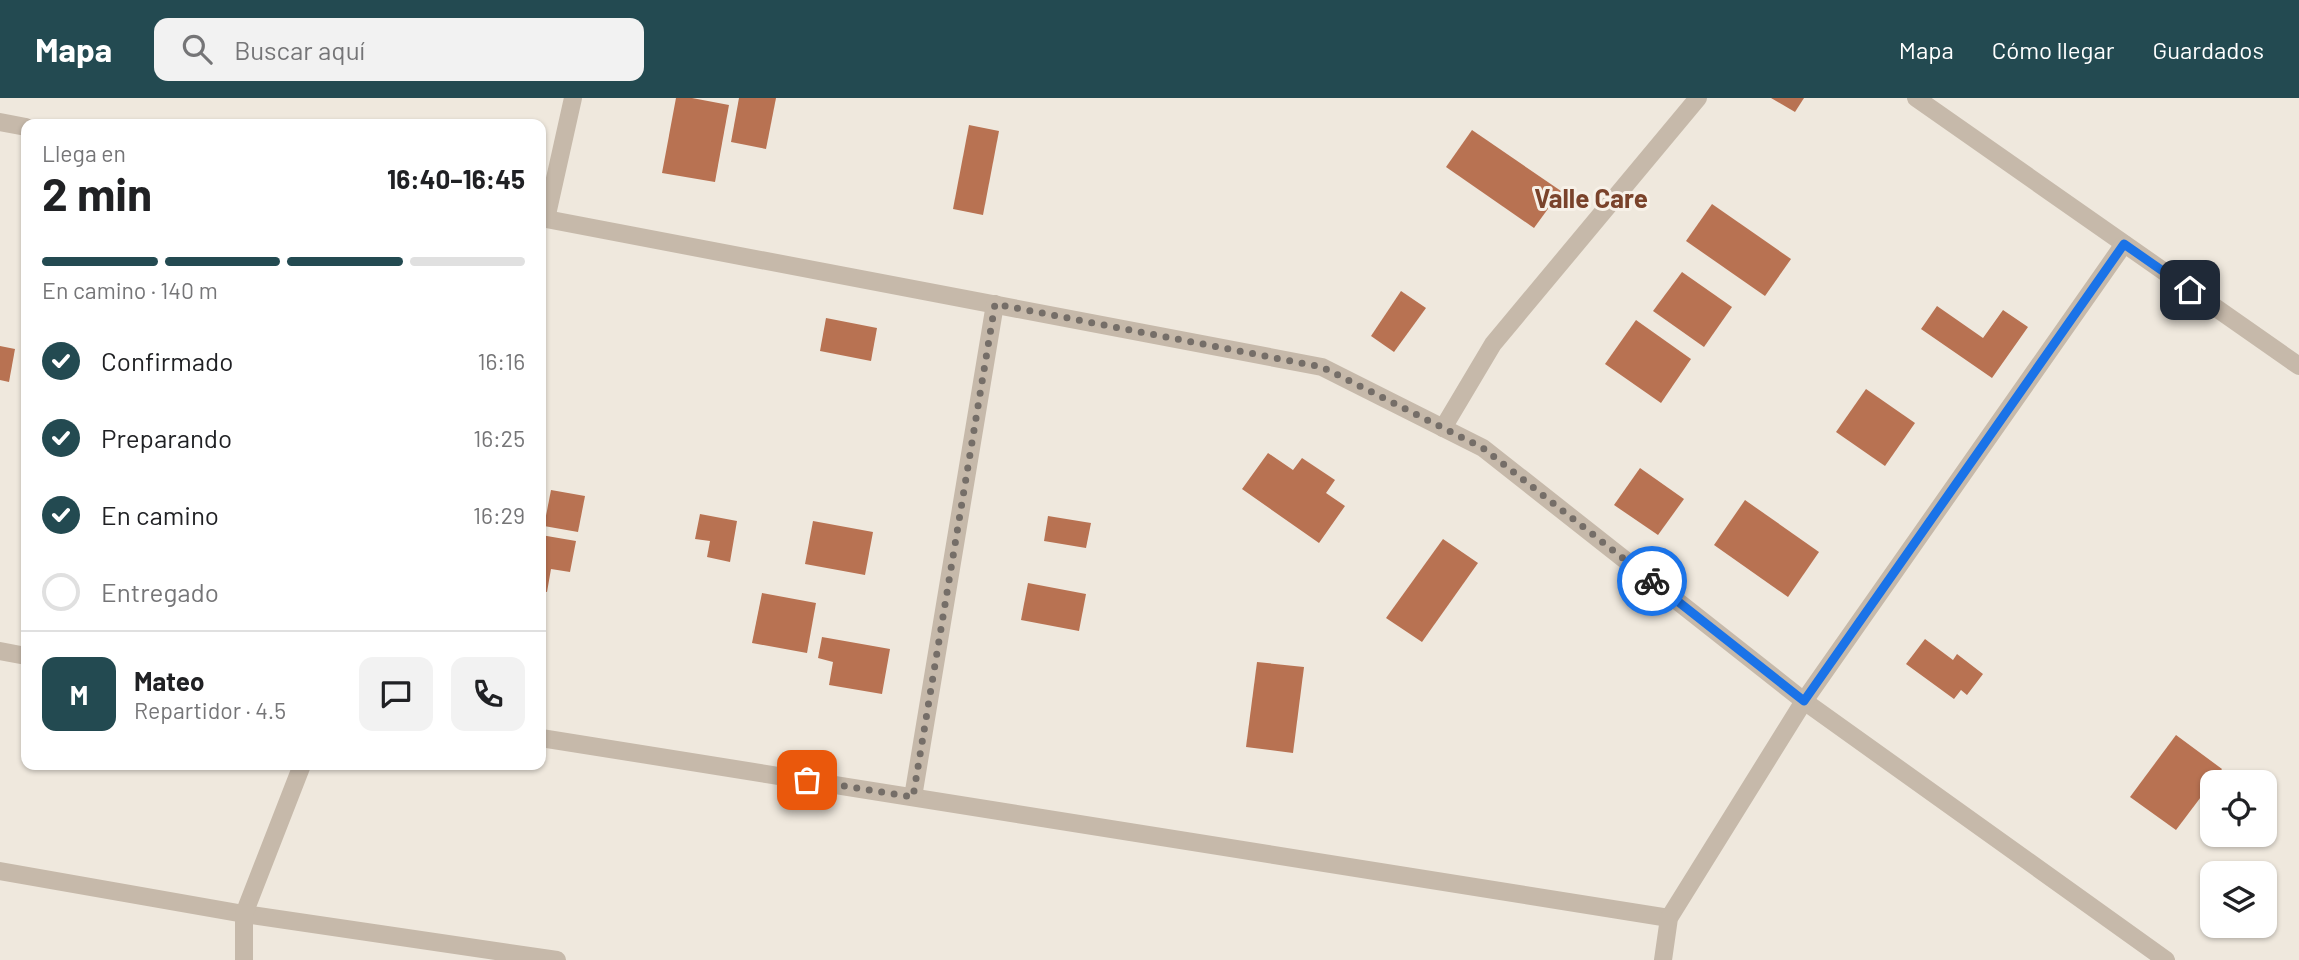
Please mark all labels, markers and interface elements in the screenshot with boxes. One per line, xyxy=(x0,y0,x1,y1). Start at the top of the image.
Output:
search box xyxy=(154,18,644,81)
text: Mapa xyxy=(35,29,112,69)
icon: search xyxy=(178,30,216,68)
text: Buscar aquí xyxy=(234,34,365,65)
text: Mapa xyxy=(1899,35,1954,64)
text: Cómo llegar xyxy=(1992,35,2114,64)
text: Guardados xyxy=(2152,35,2264,64)
text: Llega en xyxy=(42,139,126,167)
text: 16:40–16:45 xyxy=(387,163,525,194)
text: 2 min xyxy=(42,165,152,220)
district label: Valle Care xyxy=(1534,182,1648,213)
pin xyxy=(2160,260,2220,320)
icon: home xyxy=(2171,271,2209,309)
text: En camino · 140 m xyxy=(42,276,218,304)
icon: check xyxy=(42,342,80,380)
text: Confirmado xyxy=(101,345,233,376)
text: 16:16 xyxy=(477,347,525,375)
icon: check xyxy=(42,419,80,457)
text: Preparando xyxy=(101,422,232,453)
text: 16:25 xyxy=(473,424,525,452)
icon: check xyxy=(42,496,80,534)
text: En camino xyxy=(101,499,219,530)
text: 16:29 xyxy=(473,501,525,529)
courier xyxy=(1617,546,1687,616)
icon: bike xyxy=(1633,562,1671,600)
text: Entregado xyxy=(101,576,219,607)
button: chat xyxy=(359,657,433,731)
button: phone xyxy=(451,657,525,731)
text: Mateo xyxy=(134,665,204,696)
text: M xyxy=(70,679,88,710)
text: Repartidor · 4.5 xyxy=(134,696,286,724)
pin xyxy=(777,750,837,810)
icon: bag xyxy=(788,761,826,799)
map controls xyxy=(2200,770,2277,938)
button: locate xyxy=(2200,770,2277,847)
button: layers xyxy=(2200,861,2277,938)

